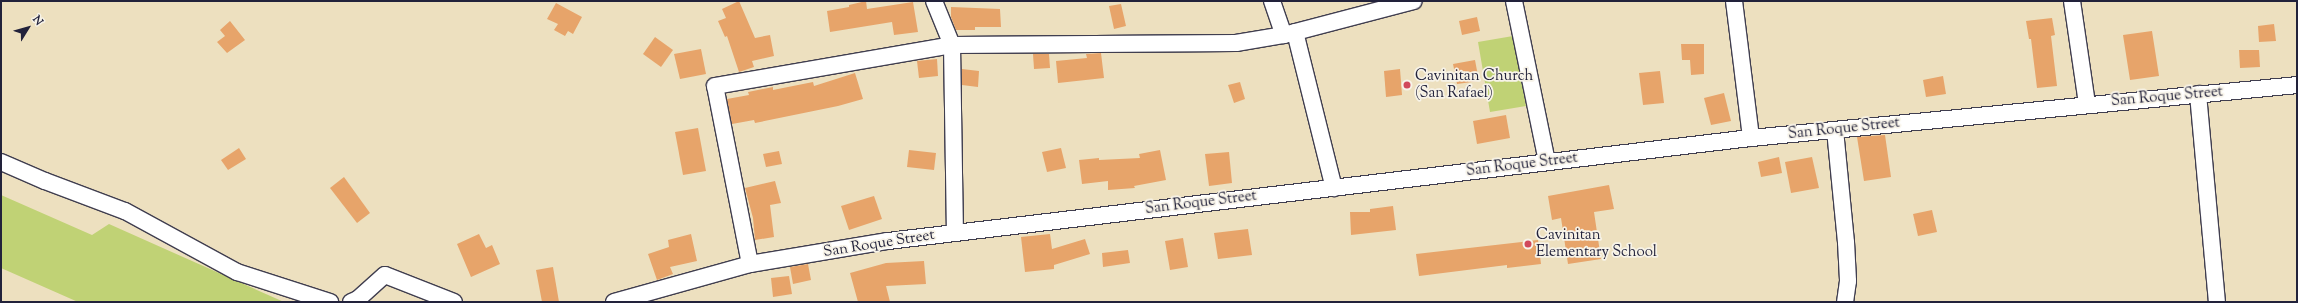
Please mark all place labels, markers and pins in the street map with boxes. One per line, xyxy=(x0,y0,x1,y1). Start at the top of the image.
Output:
place label: Cavinitan Church (San Rafael) xyxy=(1415,67,1533,102)
marker: Cavinitan Church (San Rafael) xyxy=(1402,80,1412,90)
place label: Cavinitan Elementary School xyxy=(1536,226,1657,261)
marker: Cavinitan Elementary School xyxy=(1523,239,1533,249)

